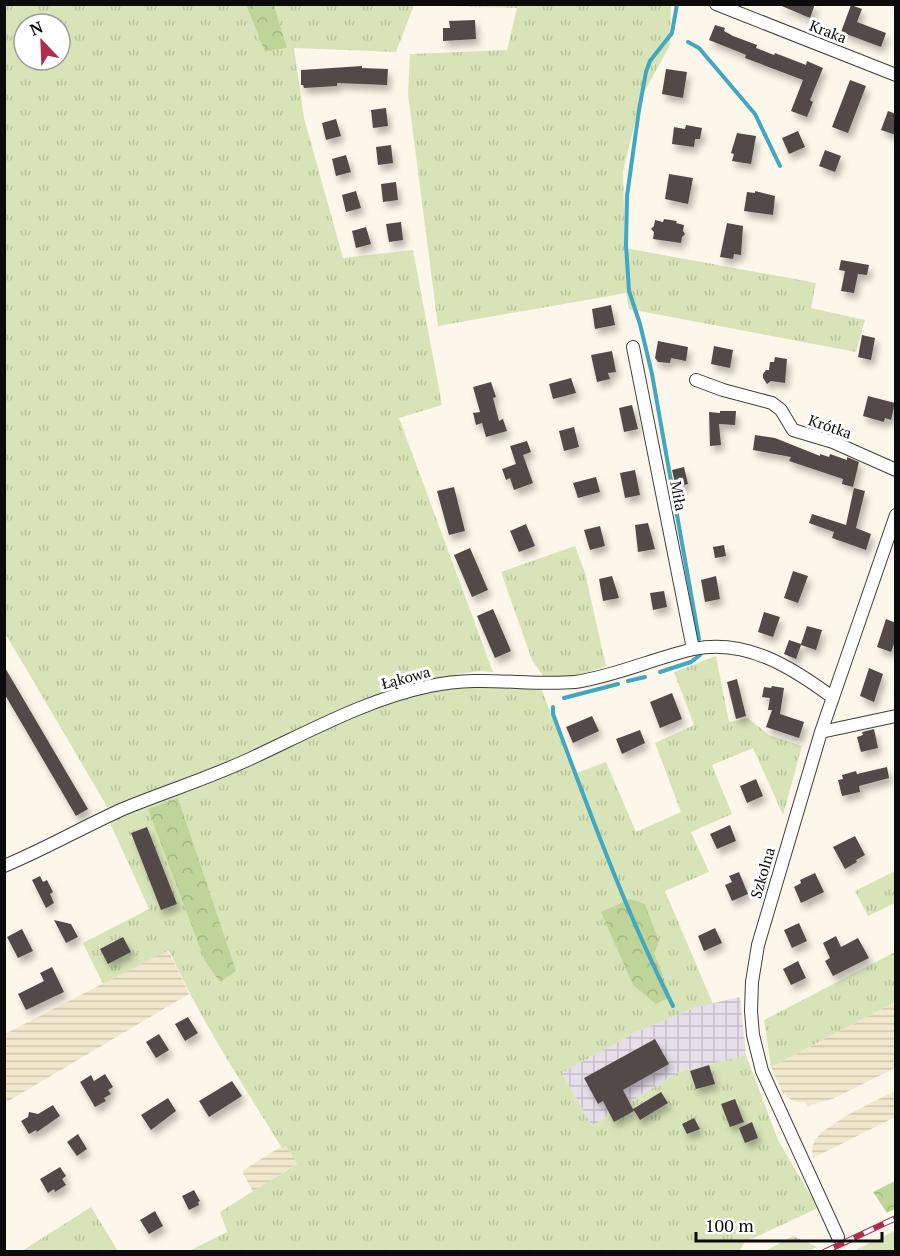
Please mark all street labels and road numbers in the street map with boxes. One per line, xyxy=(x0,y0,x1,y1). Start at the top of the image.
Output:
street label: Kraka xyxy=(807,15,850,47)
street label: Krótka xyxy=(806,409,855,443)
street label: Miła xyxy=(666,479,692,513)
street label: Łąkowa xyxy=(379,661,433,693)
street label: Szkolna xyxy=(745,844,779,901)

